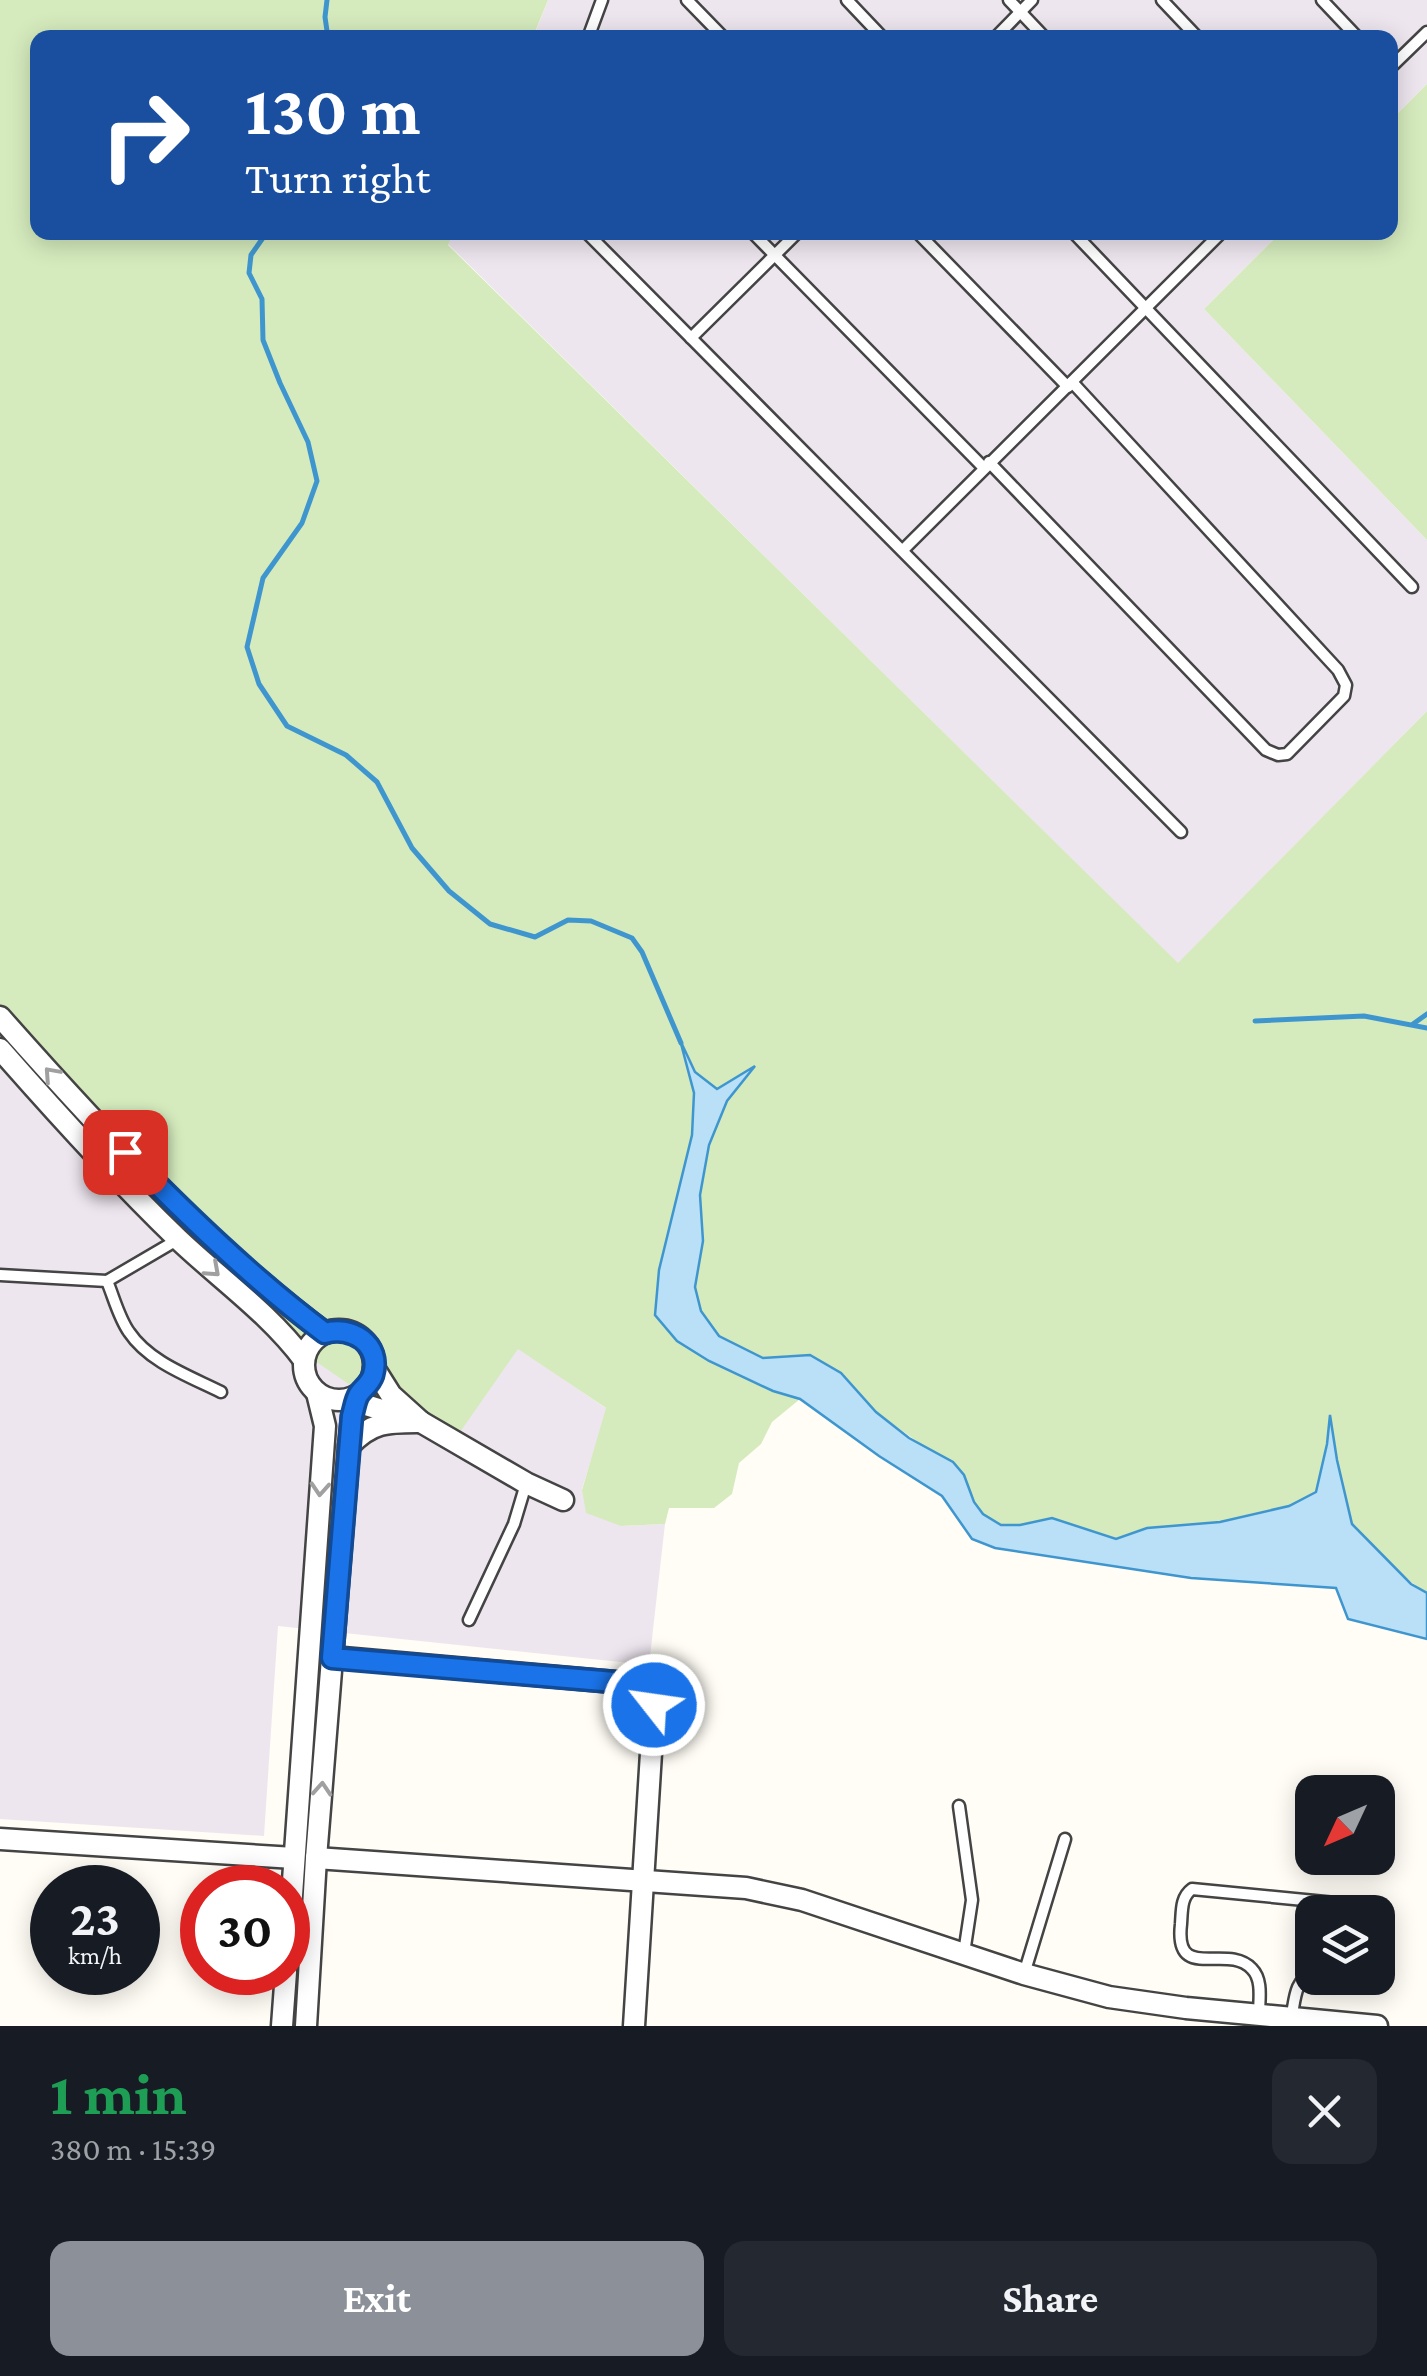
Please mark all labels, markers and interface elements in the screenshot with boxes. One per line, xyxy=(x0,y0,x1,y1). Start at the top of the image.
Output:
icon: right xyxy=(80,70,210,200)
text: 130 m xyxy=(245,71,421,149)
text: Turn right xyxy=(245,153,430,203)
one-way arrow xyxy=(44,1067,62,1086)
pin xyxy=(83,1110,168,1195)
icon: arrive xyxy=(98,1125,153,1180)
one-way arrow xyxy=(201,1259,220,1277)
one-way arrow xyxy=(310,1481,331,1497)
position arrow xyxy=(602,1653,706,1757)
north arrow xyxy=(1295,1775,1395,1875)
map controls xyxy=(1295,1775,1395,1995)
one-way arrow xyxy=(310,1781,332,1797)
speed limit sign: 30 xyxy=(180,1865,310,1995)
text: 23 xyxy=(70,1890,120,1946)
button: layers xyxy=(1295,1895,1395,1995)
text: km/h xyxy=(68,1942,122,1969)
button: close xyxy=(1272,2059,1377,2164)
text: 1 min xyxy=(50,2060,187,2127)
text: 380 m · 15:39 xyxy=(50,2131,216,2167)
button: Exit xyxy=(50,2241,704,2356)
button: Share xyxy=(724,2241,1377,2356)

